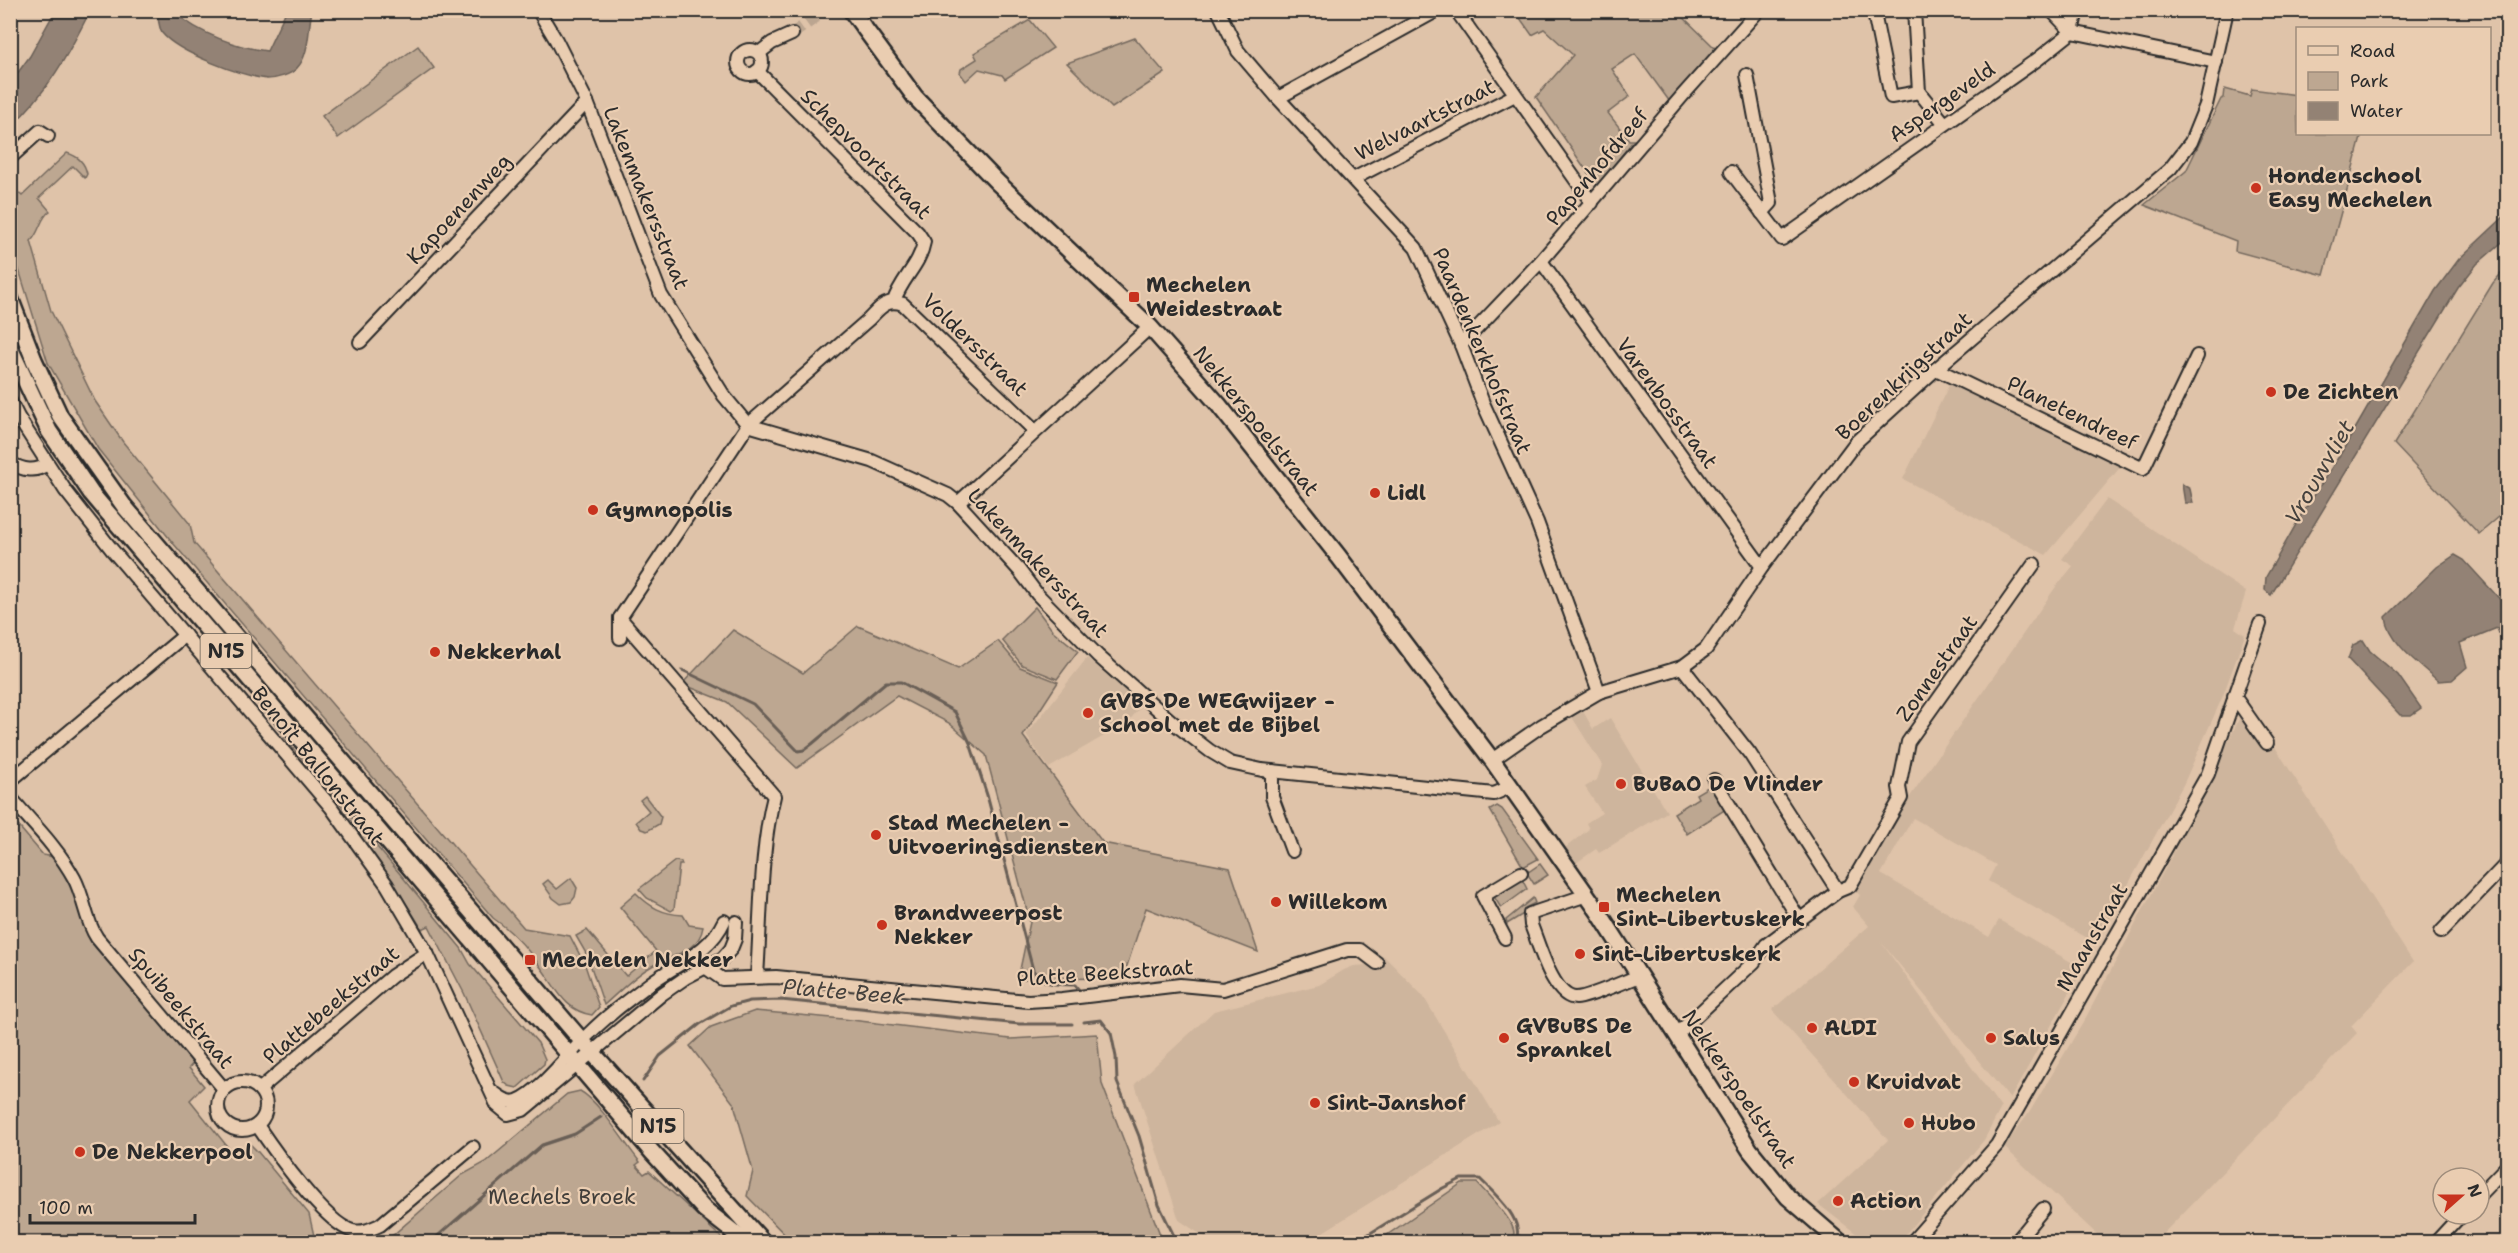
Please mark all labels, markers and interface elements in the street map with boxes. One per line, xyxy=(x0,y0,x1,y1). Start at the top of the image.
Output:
legend xyxy=(2296,27,2491,135)
text: Road xyxy=(2350,39,2395,63)
street label: Aspergeveld xyxy=(1883,55,2001,149)
text: Park xyxy=(2350,69,2389,93)
street label: Welvaartstraat xyxy=(1350,72,1500,168)
street label: Schepvoortstraat xyxy=(794,82,938,226)
text: Water xyxy=(2350,99,2403,123)
street label: Lakenmakersstraat xyxy=(596,102,696,294)
street label: Papenhofdreef xyxy=(1539,102,1655,232)
street label: Kapoenenweg xyxy=(400,148,518,270)
place label: Hondenschool Easy Mechelen xyxy=(2268,162,2432,214)
marker: Hondenschool Easy Mechelen xyxy=(2249,181,2263,195)
street label: Paardenkerkhofstraat xyxy=(1426,243,1538,459)
place label: Mechelen Weidestraat xyxy=(1146,271,1282,323)
street label: Voldersstraat xyxy=(916,287,1034,403)
marker: Mechelen Weidestraat xyxy=(1127,290,1141,304)
street label: Boerenkrijgstraat xyxy=(1830,305,1978,447)
street label: Varenbosstraat xyxy=(1610,332,1724,474)
street label: Nekkerspoelstraat xyxy=(1187,340,1325,502)
street label: Planetendreef xyxy=(2002,369,2142,457)
place label: De Zichten xyxy=(2283,378,2398,406)
marker: De Zichten xyxy=(2264,385,2278,399)
water label: Vrouwvliet xyxy=(2278,414,2361,530)
place label: Lidl xyxy=(1387,479,1426,507)
street label: Lakenmakersstraat xyxy=(961,482,1115,644)
marker: Lidl xyxy=(1368,486,1382,500)
place label: Gymnopolis xyxy=(605,496,733,524)
marker: Gymnopolis xyxy=(586,503,600,517)
street label: Zonnestraat xyxy=(1890,609,1984,727)
road number: N15 xyxy=(200,634,252,668)
place label: Nekkerhal xyxy=(447,638,561,666)
marker: Nekkerhal xyxy=(428,645,442,659)
street label: Benoît Ballonstraat xyxy=(245,681,391,851)
place label: GVBS De WEGwijzer - School met de Bijbel xyxy=(1100,687,1335,739)
marker: GVBS De WEGwijzer - School met de Bijbel xyxy=(1081,706,1095,720)
place label: BuBaO De Vlinder xyxy=(1633,770,1823,798)
marker: BuBaO De Vlinder xyxy=(1614,777,1628,791)
place label: Stad Mechelen - Uitvoeringsdiensten xyxy=(888,809,1108,861)
marker: Stad Mechelen - Uitvoeringsdiensten xyxy=(869,828,883,842)
street label: Maanstraat xyxy=(2050,877,2134,997)
place label: Mechelen Sint-Libertuskerk xyxy=(1616,881,1805,933)
place label: Willekom xyxy=(1288,888,1387,916)
marker: Willekom xyxy=(1269,895,1283,909)
place label: Brandweerpost Nekker xyxy=(894,899,1062,951)
marker: Mechelen Sint-Libertuskerk xyxy=(1597,900,1611,914)
marker: Brandweerpost Nekker xyxy=(875,918,889,932)
street label: Plattebeekstraat xyxy=(257,940,405,1070)
place label: Sint-Libertuskerk xyxy=(1592,940,1781,968)
street label: Spuibeekstraat xyxy=(122,941,240,1075)
place label: Mechelen Nekker xyxy=(542,946,733,974)
marker: Sint-Libertuskerk xyxy=(1573,947,1587,961)
marker: Mechelen Nekker xyxy=(523,953,537,967)
street label: Platte Beekstraat xyxy=(1016,953,1194,993)
water label: Platte Beek xyxy=(782,972,907,1011)
street label: Nekkerspoelstraat xyxy=(1675,1004,1803,1174)
place label: GVBuBS De Sprankel xyxy=(1516,1012,1632,1064)
place label: ALDI xyxy=(1824,1014,1877,1042)
marker: ALDI xyxy=(1805,1021,1819,1035)
place label: Salus xyxy=(2003,1024,2060,1052)
marker: GVBuBS De Sprankel xyxy=(1497,1031,1511,1045)
marker: Salus xyxy=(1984,1031,1998,1045)
place label: Kruidvat xyxy=(1866,1068,1961,1096)
marker: Kruidvat xyxy=(1847,1075,1861,1089)
place label: Sint-Janshof xyxy=(1327,1089,1466,1117)
marker: Sint-Janshof xyxy=(1308,1096,1322,1110)
road number: N15 xyxy=(632,1109,684,1143)
place label: Hubo xyxy=(1921,1109,1976,1137)
marker: Hubo xyxy=(1902,1116,1916,1130)
place label: De Nekkerpool xyxy=(92,1138,253,1166)
marker: De Nekkerpool xyxy=(73,1145,87,1159)
north arrow xyxy=(2431,1166,2491,1226)
text: N xyxy=(2462,1181,2487,1200)
park label: Mechels Broek xyxy=(488,1183,636,1211)
scale bar xyxy=(30,1187,195,1225)
place label: Action xyxy=(1850,1187,1921,1215)
marker: Action xyxy=(1831,1194,1845,1208)
text: 100 m xyxy=(39,1196,93,1220)

